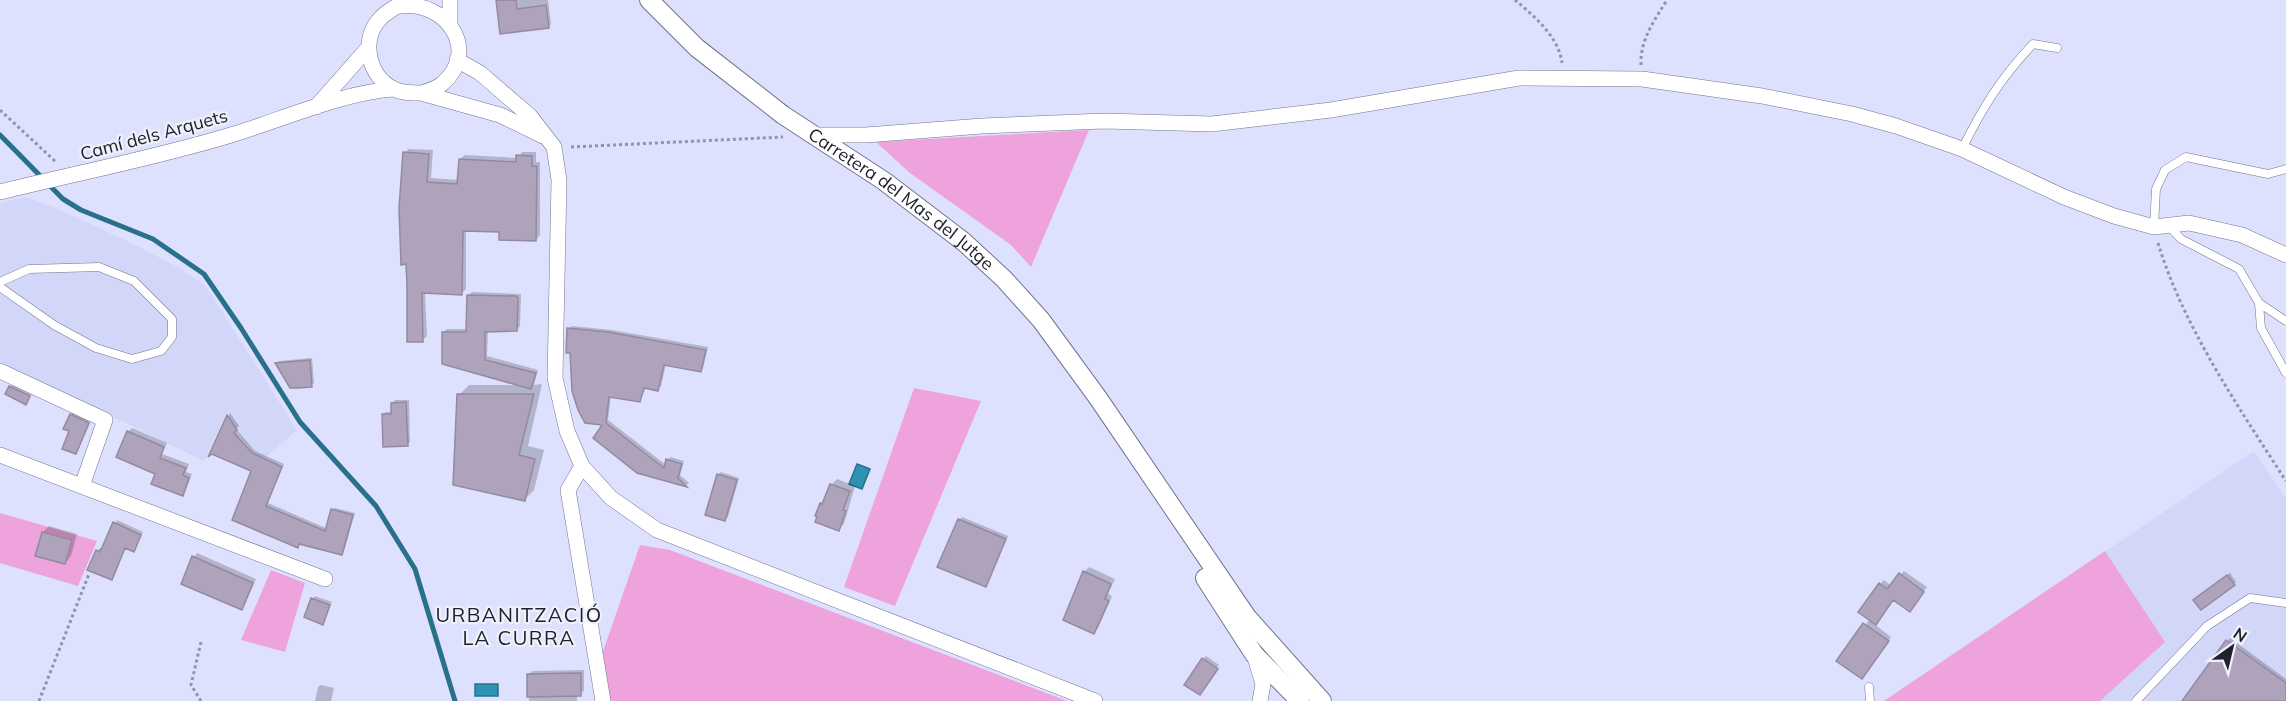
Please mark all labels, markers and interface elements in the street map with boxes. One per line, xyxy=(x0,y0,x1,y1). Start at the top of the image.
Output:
street label: Camí dels Arquets xyxy=(78,104,230,165)
street label: Carretera del Mas del Jutge xyxy=(804,123,999,275)
district label: URBANITZACIÓ LA CURRA xyxy=(435,602,603,650)
north arrow xyxy=(2202,617,2262,677)
text: N xyxy=(2230,623,2251,646)

